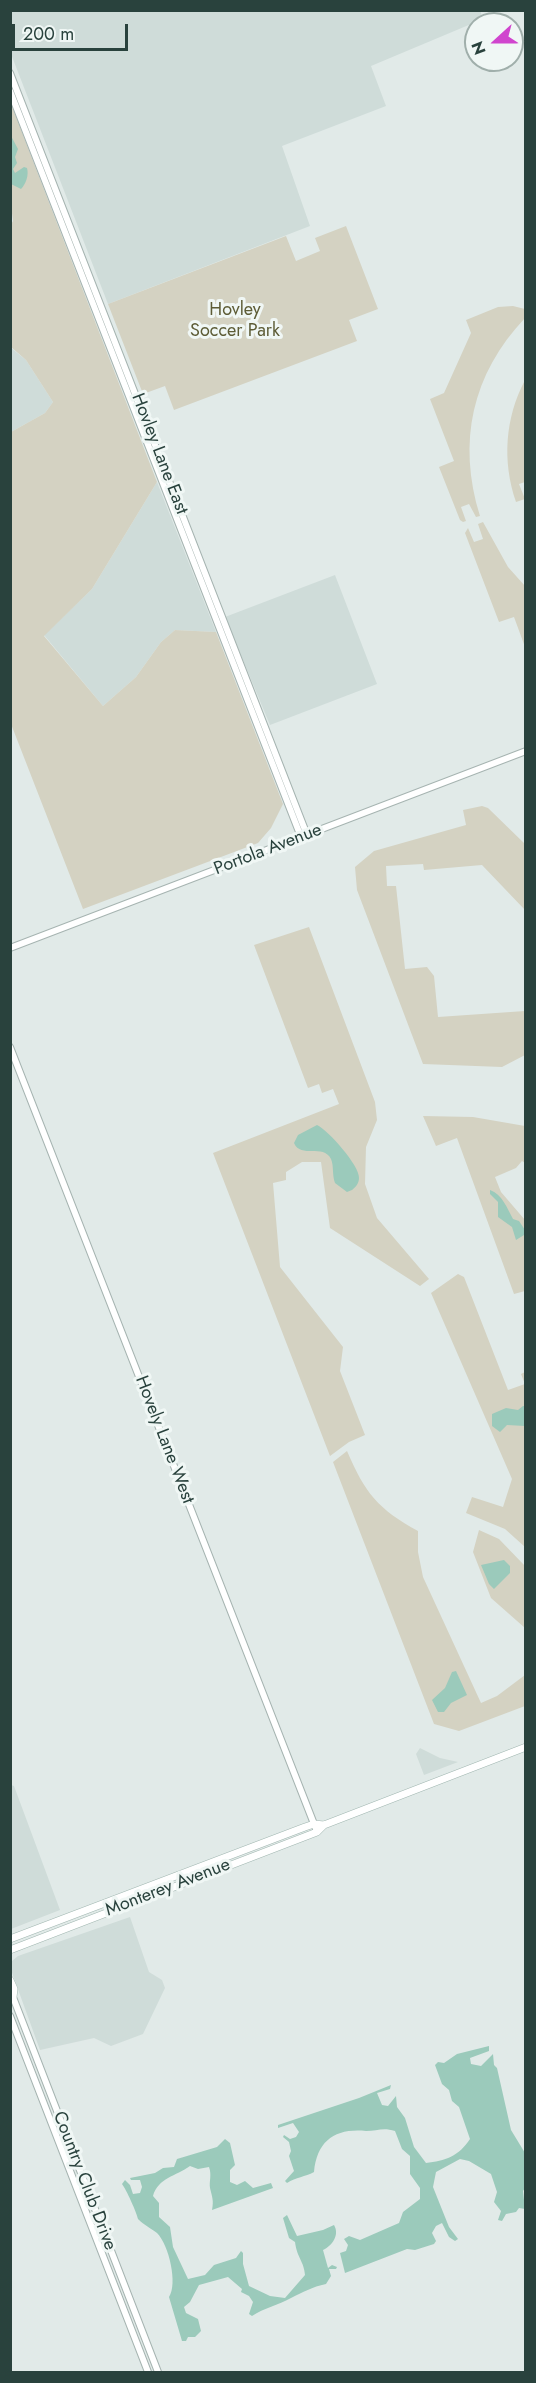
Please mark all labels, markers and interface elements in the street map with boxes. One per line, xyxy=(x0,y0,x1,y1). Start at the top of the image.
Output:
scale bar xyxy=(15,12,130,50)
north arrow xyxy=(464,12,524,72)
text: 200 m xyxy=(23,21,74,47)
text: N xyxy=(466,38,492,58)
park label: Hovley Soccer Park xyxy=(190,300,280,342)
street label: Hovley Lane East xyxy=(126,390,192,518)
street label: Portola Avenue xyxy=(211,820,325,880)
street label: Hovely Lane West xyxy=(130,1373,198,1507)
street label: Monterey Avenue xyxy=(103,1854,233,1922)
street label: Country Club Drive xyxy=(48,2109,120,2253)

